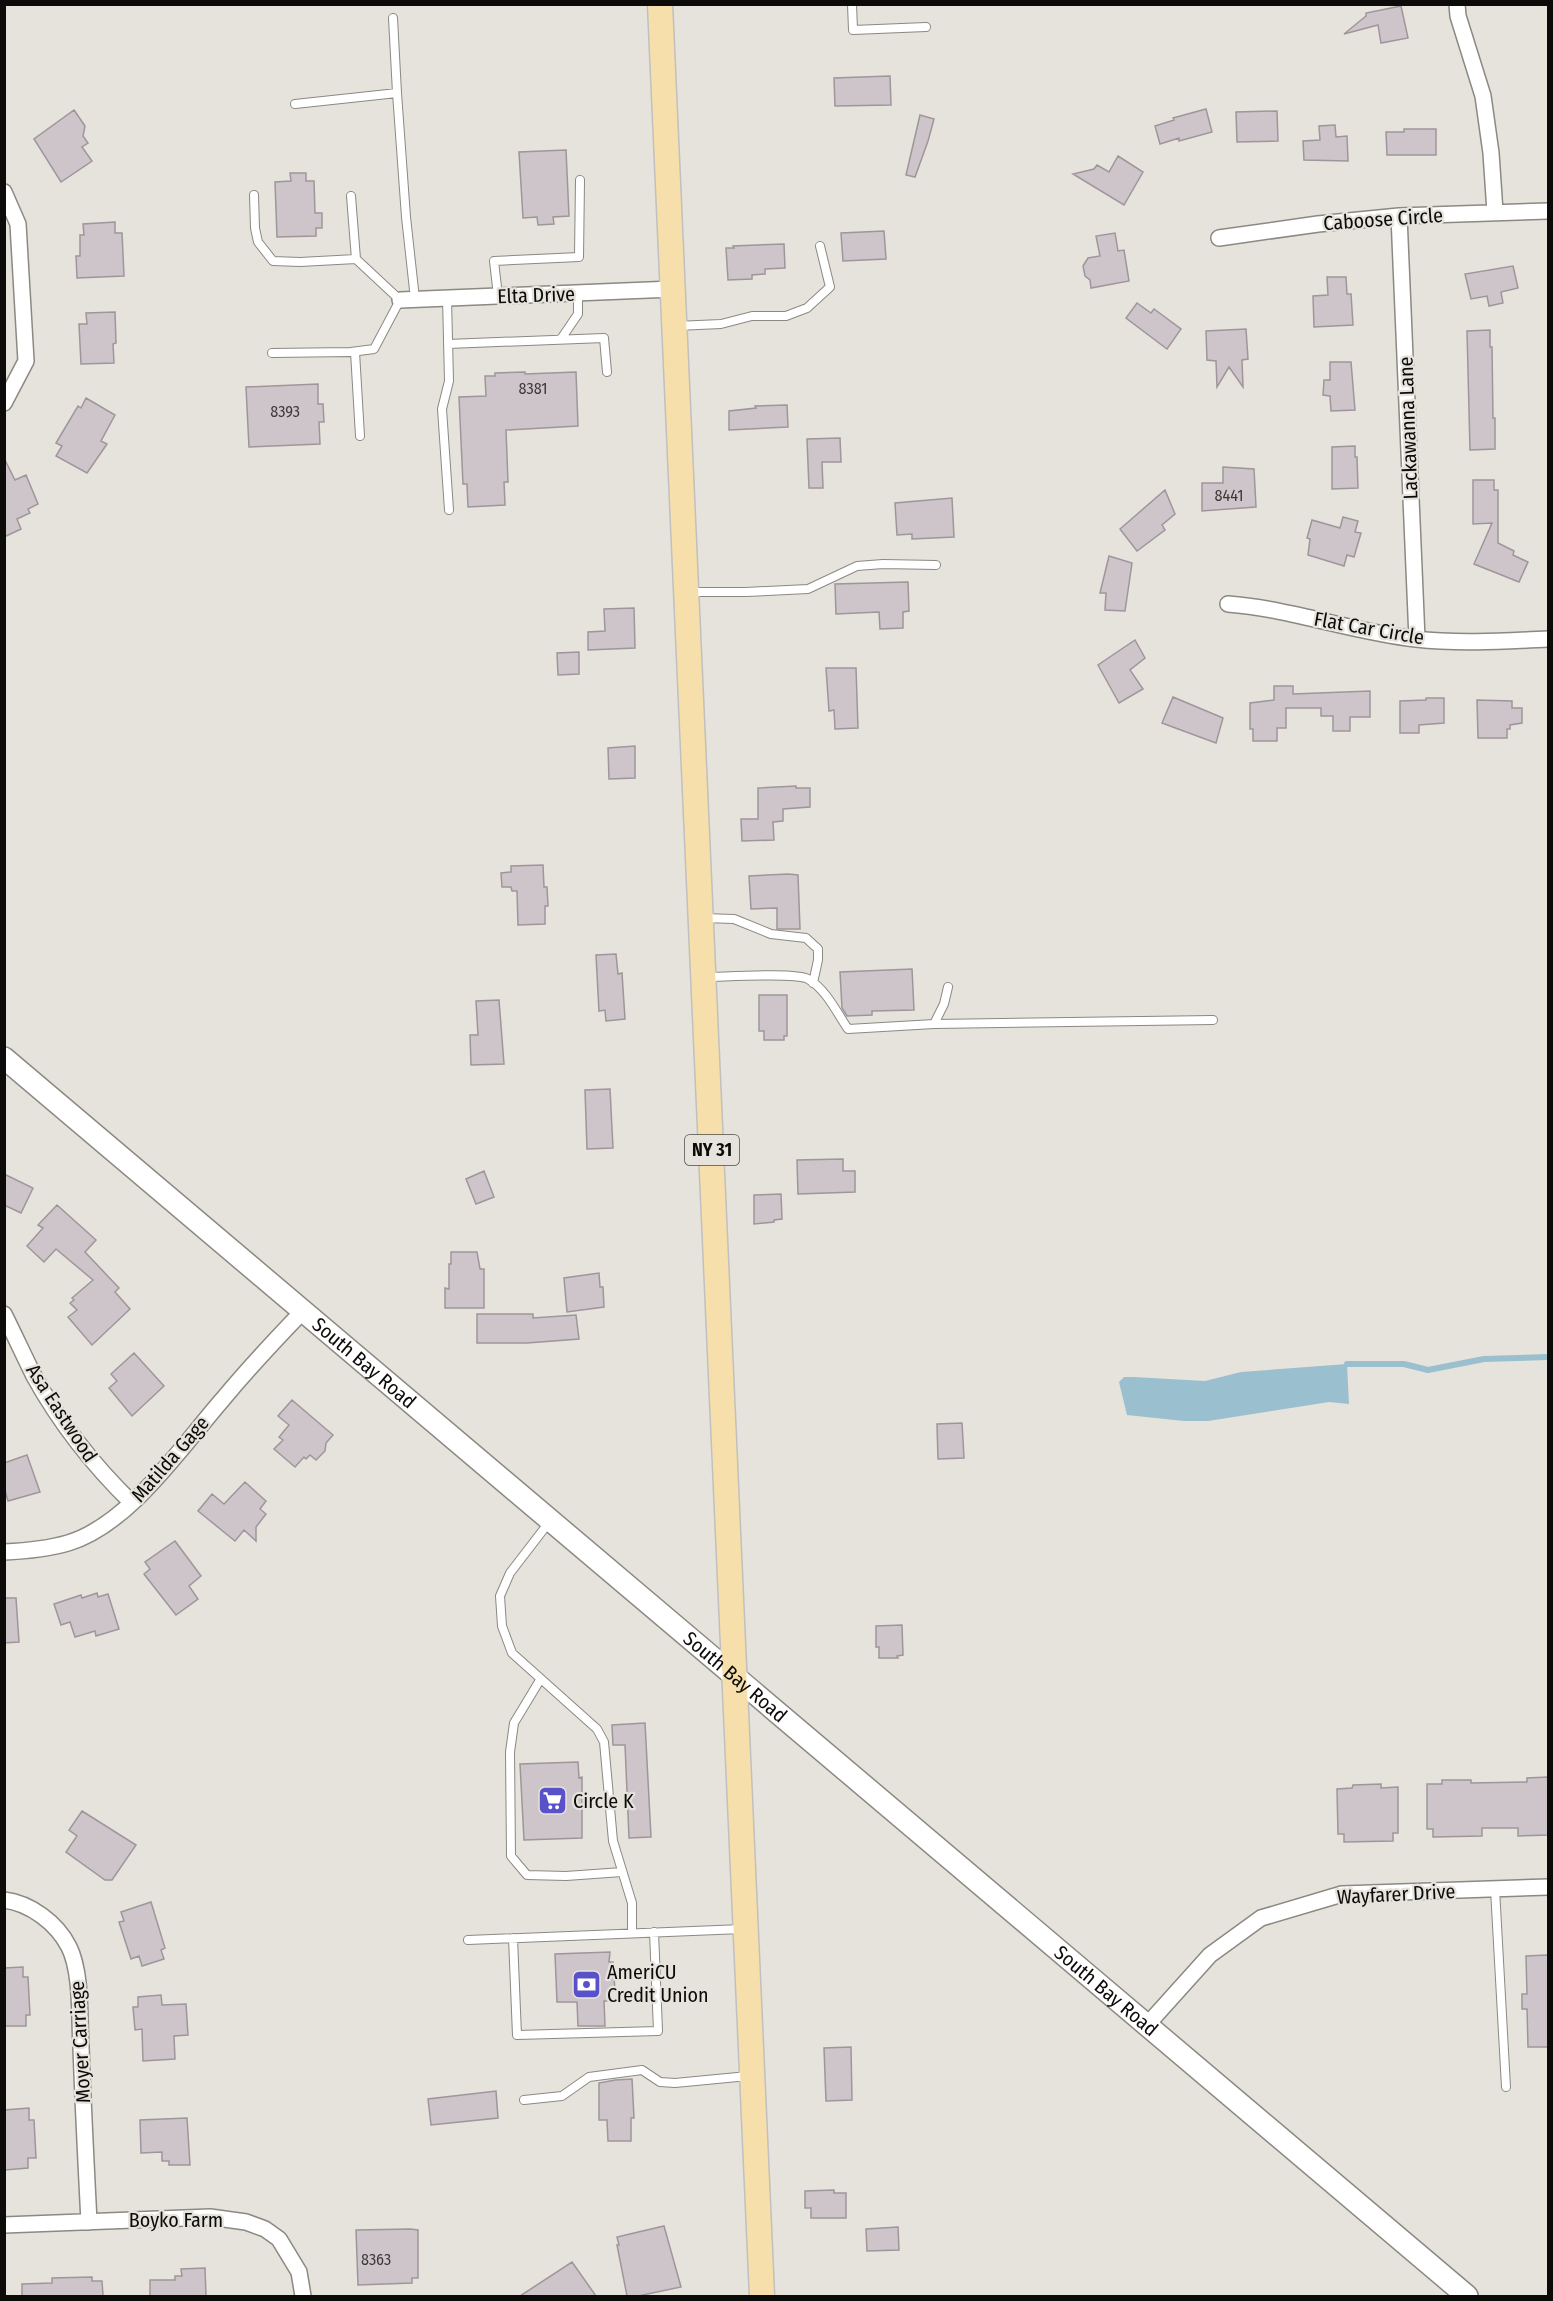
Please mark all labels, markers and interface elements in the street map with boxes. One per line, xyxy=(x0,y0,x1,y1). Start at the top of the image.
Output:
street label: Caboose Circle xyxy=(1322,203,1444,235)
street label: Elta Drive xyxy=(497,282,575,308)
street label: Lackawanna Lane xyxy=(1394,356,1422,500)
house number: 8381 xyxy=(518,379,548,398)
house number: 8393 xyxy=(270,402,300,421)
house number: 8441 xyxy=(1215,486,1243,505)
street label: Flat Car Circle xyxy=(1312,607,1426,649)
road number: NY 31 xyxy=(685,1135,739,1165)
street label: South Bay Road xyxy=(308,1312,421,1413)
street label: Asa Eastwood xyxy=(21,1359,103,1467)
street label: Matilda Gage xyxy=(126,1411,214,1507)
street label: South Bay Road xyxy=(679,1626,792,1727)
supermarket icon: Circle K xyxy=(536,1785,568,1817)
place label: Circle K xyxy=(573,1789,634,1813)
street label: Wayfarer Drive xyxy=(1336,1879,1456,1909)
street label: South Bay Road xyxy=(1050,1940,1163,2041)
place label: AmeriCU Credit Union xyxy=(607,1960,709,2007)
bank icon: AmeriCU Credit Union xyxy=(570,1968,602,2000)
street label: Moyer Carriage xyxy=(65,1980,95,2104)
street label: Boyko Farm xyxy=(129,2208,223,2232)
house number: 8363 xyxy=(361,2250,391,2269)

